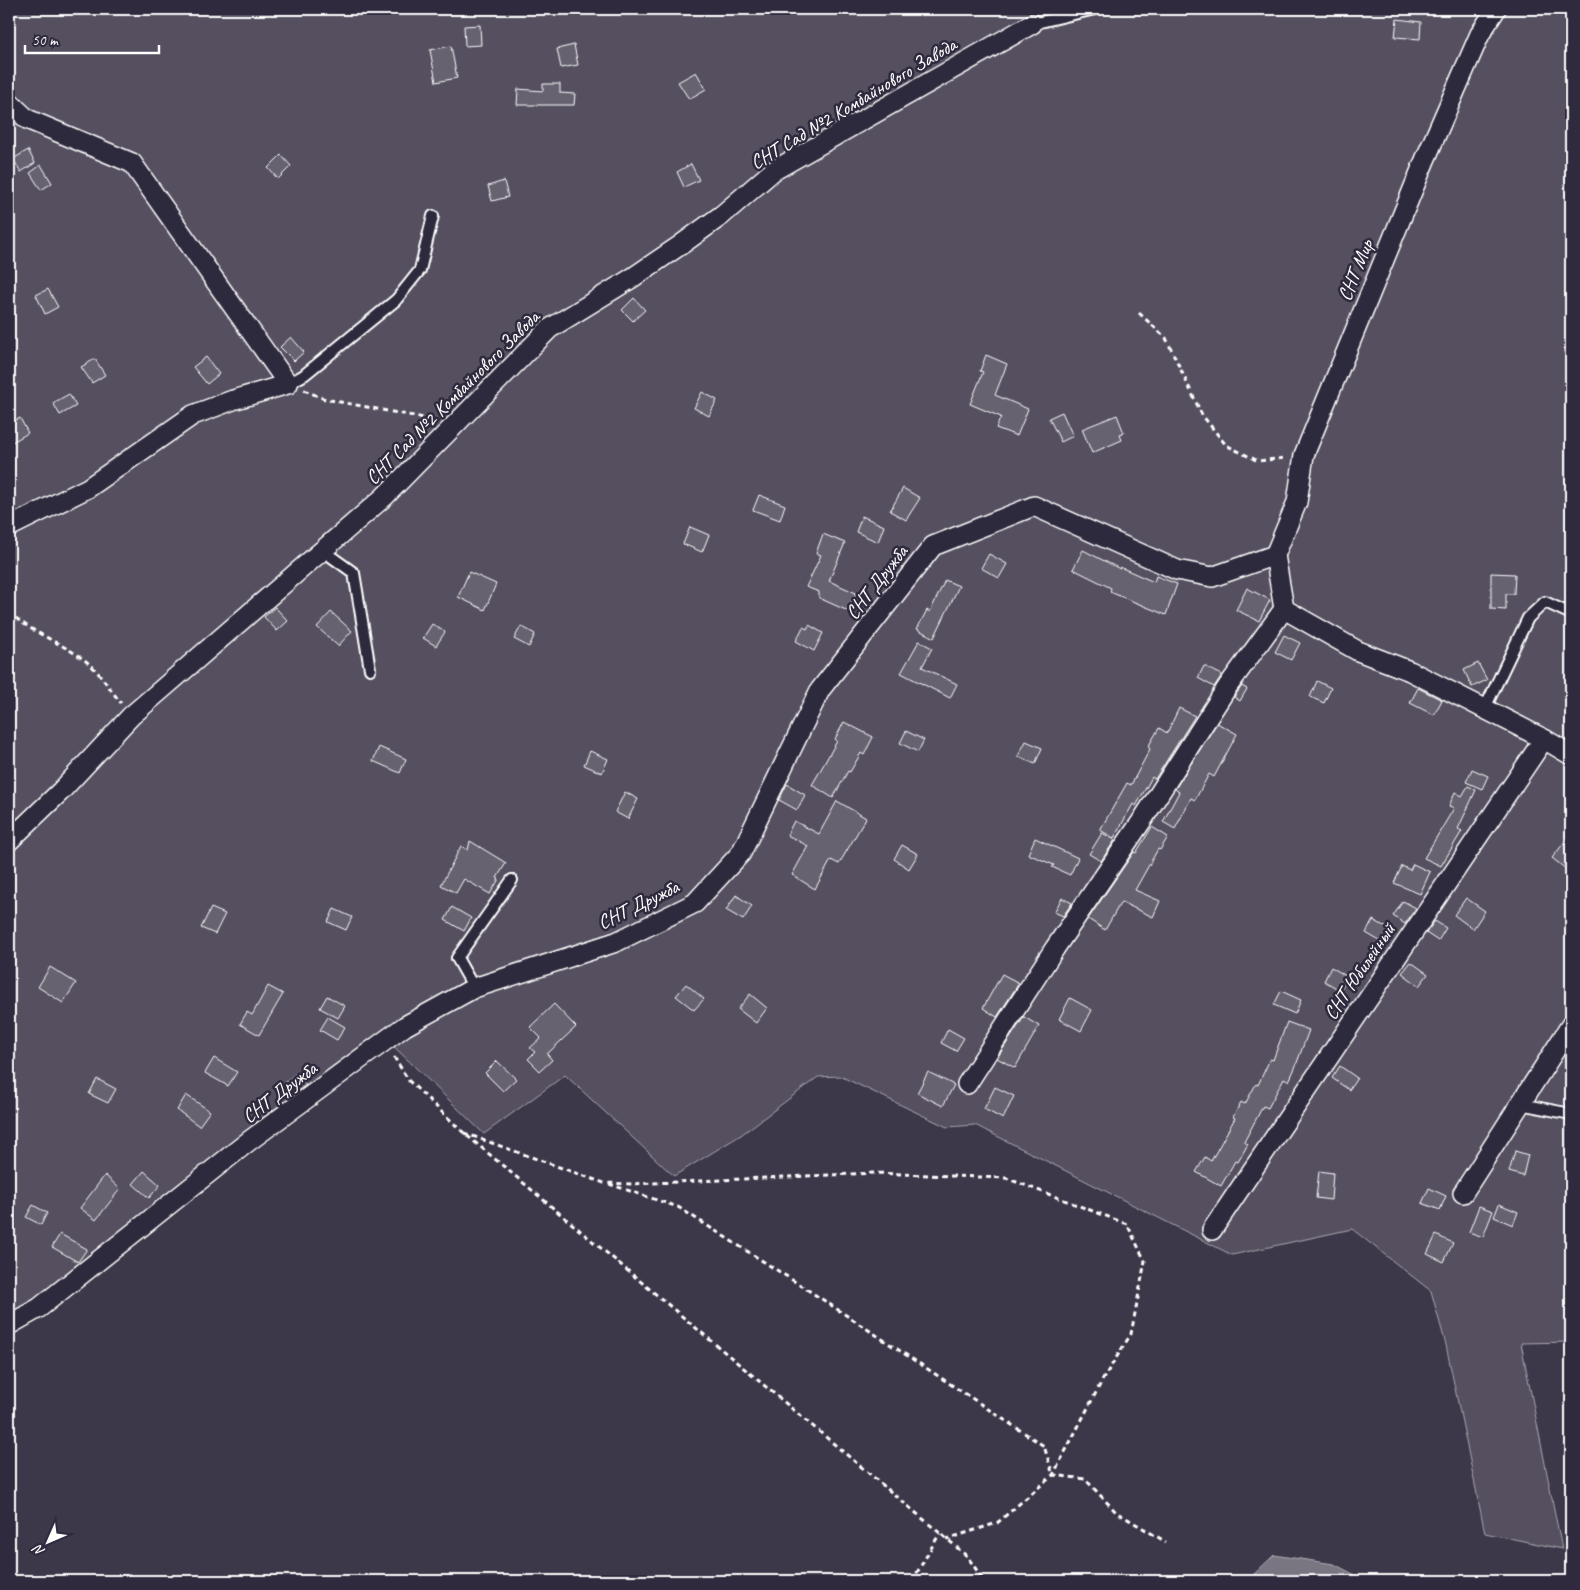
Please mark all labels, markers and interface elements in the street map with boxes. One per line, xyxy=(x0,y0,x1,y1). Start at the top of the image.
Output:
scale bar xyxy=(25,22,159,54)
text: 50 m xyxy=(32,31,59,50)
street label: СНТ Сад №2 Комбайнового Завода xyxy=(746,31,963,175)
street label: СНТ Мир xyxy=(1332,234,1380,305)
street label: СНТ Сад №2 Комбайнового Завода xyxy=(360,304,546,490)
street label: СНТ Дружба xyxy=(840,539,914,624)
street label: СНТ Дружба xyxy=(594,873,685,935)
street label: СНТ Юбилейный xyxy=(1318,917,1402,1024)
street label: СНТ Дружба xyxy=(237,1055,323,1129)
north arrow xyxy=(22,1518,72,1568)
text: N xyxy=(28,1540,48,1560)

